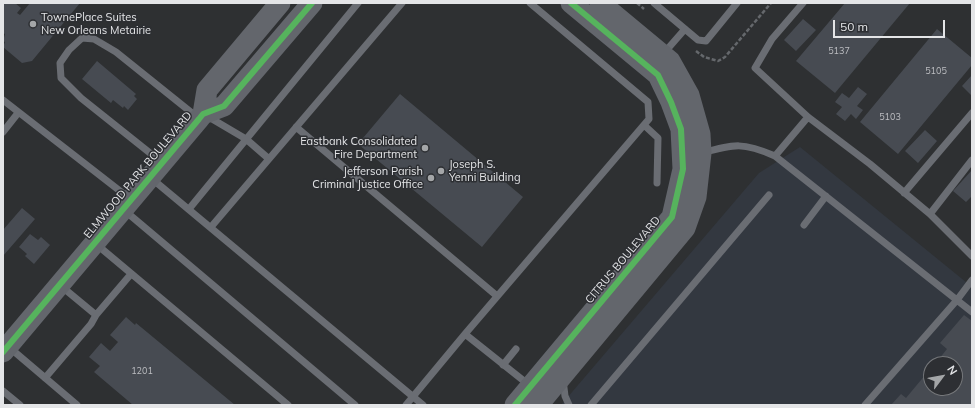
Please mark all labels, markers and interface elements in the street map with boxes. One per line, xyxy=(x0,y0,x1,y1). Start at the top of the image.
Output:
place label: TownePlace Suites New Orleans Metairie xyxy=(41,11,151,37)
scale bar xyxy=(835,12,947,38)
marker: TownePlace Suites New Orleans Metairie xyxy=(28,19,38,29)
text: 50 m xyxy=(840,19,868,34)
house number: 5137 xyxy=(828,46,850,56)
house number: 5105 xyxy=(925,66,947,76)
street label: ELMWOOD PARK BOULEVARD xyxy=(81,109,195,241)
house number: 5103 xyxy=(879,112,901,122)
place label: Eastbank Consolidated Fire Department xyxy=(300,135,417,161)
marker: Eastbank Consolidated Fire Department xyxy=(420,143,430,153)
place label: Joseph S. Yenni Building xyxy=(449,158,521,184)
place label: Jefferson Parish Criminal Justice Office xyxy=(312,165,423,191)
marker: Joseph S. Yenni Building xyxy=(436,166,446,176)
marker: Jefferson Parish Criminal Justice Office xyxy=(426,173,436,183)
street label: CITRUS BOULEVARD xyxy=(583,214,663,306)
north arrow xyxy=(923,356,963,396)
text: N xyxy=(944,363,960,377)
house number: 1201 xyxy=(131,366,153,376)

